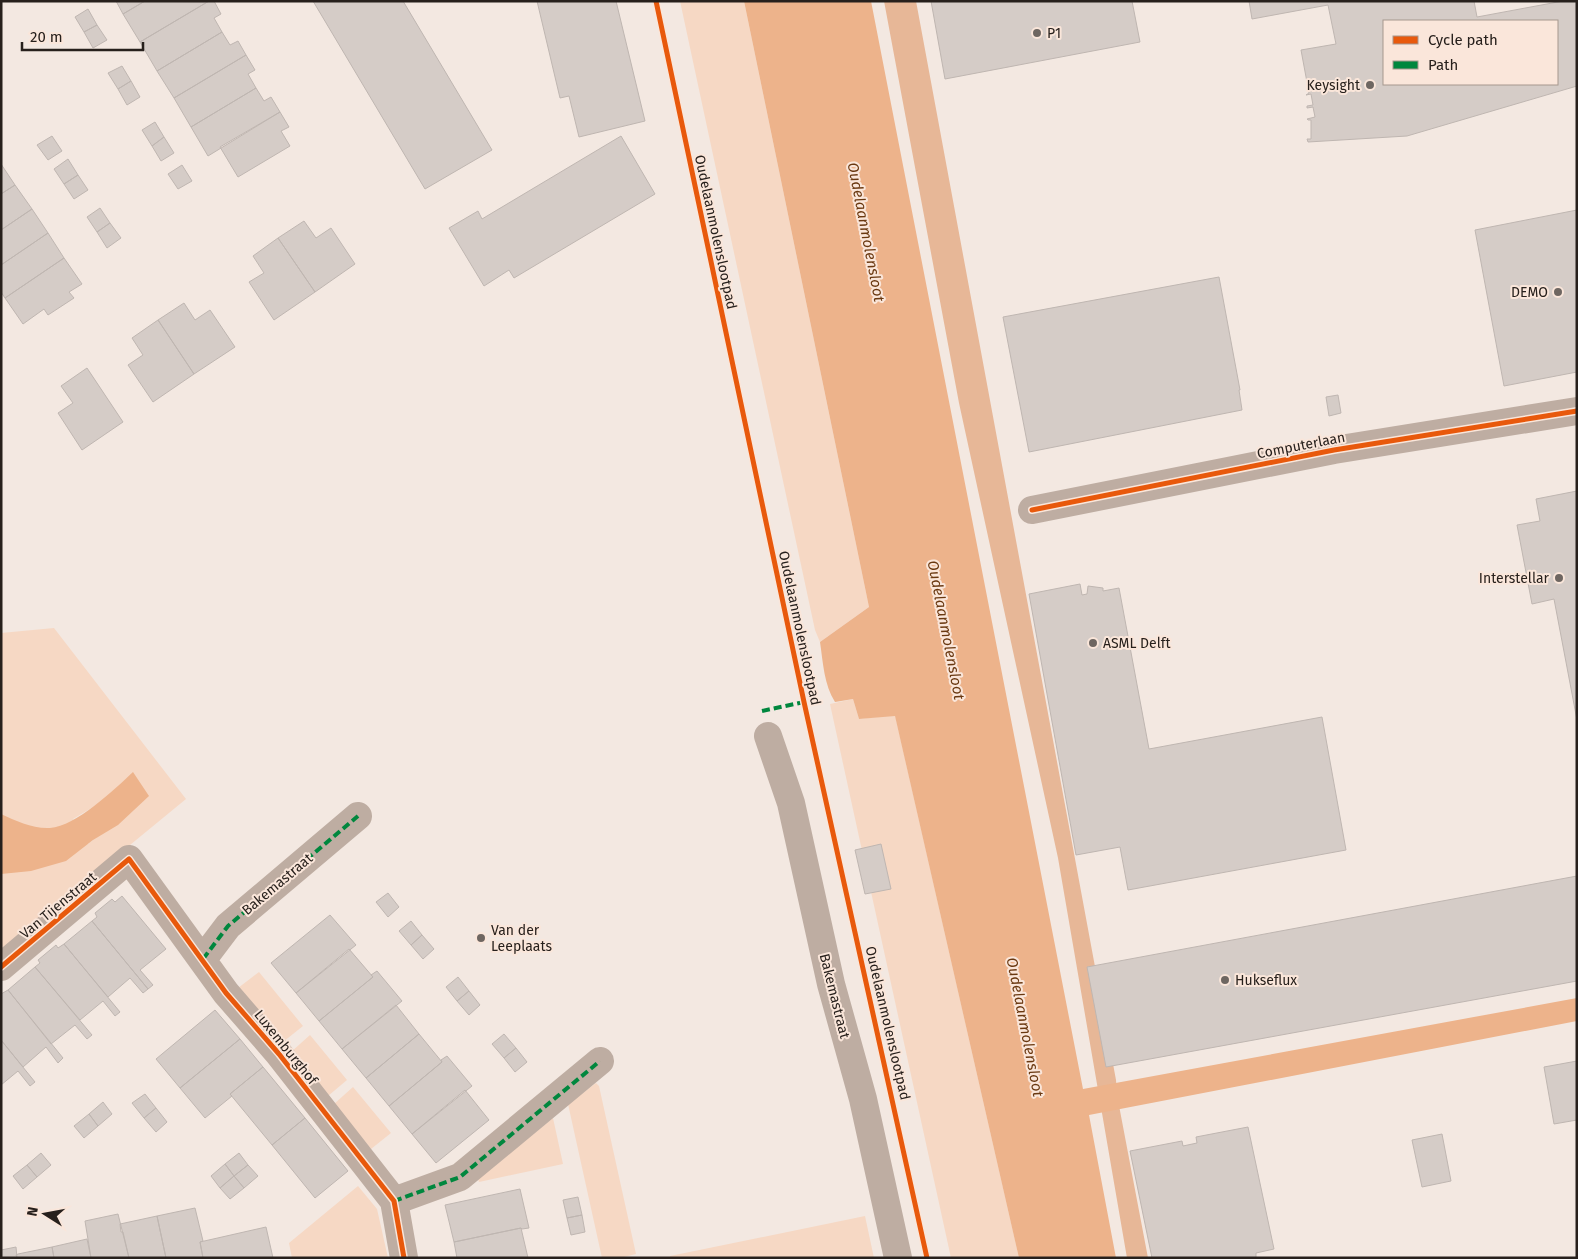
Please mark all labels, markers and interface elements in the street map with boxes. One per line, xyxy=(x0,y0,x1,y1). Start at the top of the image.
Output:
scale bar xyxy=(22,20,144,52)
legend xyxy=(1383,20,1558,85)
place label: P1 xyxy=(1047,25,1061,42)
marker: P1 xyxy=(1031,27,1043,39)
text: 20 m xyxy=(30,28,63,46)
text: Cycle path xyxy=(1428,31,1498,49)
text: Path xyxy=(1428,56,1458,74)
place label: Keysight xyxy=(1307,77,1361,94)
marker: Keysight xyxy=(1364,79,1376,91)
street label: Oudelaanmolenslootpad xyxy=(691,153,740,311)
water label: Oudelaanmolensloot xyxy=(844,161,888,304)
place label: DEMO xyxy=(1511,284,1548,301)
marker: DEMO xyxy=(1552,286,1564,298)
street label: Computerlaan xyxy=(1256,429,1347,462)
street label: Oudelaanmolenslootpad xyxy=(775,549,824,707)
water label: Oudelaanmolensloot xyxy=(924,559,968,702)
place label: Interstellar xyxy=(1479,570,1550,587)
marker: Interstellar xyxy=(1553,572,1565,584)
place label: ASML Delft xyxy=(1103,635,1172,652)
marker: ASML Delft xyxy=(1087,637,1099,649)
street label: Bakemastraat xyxy=(239,849,317,919)
street label: Van Tijenstraat xyxy=(17,868,101,942)
place label: Van der Leeplaats xyxy=(491,922,552,955)
marker: Van der Leeplaats xyxy=(475,932,487,944)
street label: Oudelaanmolenslootpad xyxy=(862,945,914,1102)
street label: Bakemastraat xyxy=(816,952,854,1041)
water label: Oudelaanmolensloot xyxy=(1003,956,1047,1099)
place label: Hukseflux xyxy=(1235,972,1297,989)
marker: Hukseflux xyxy=(1219,974,1231,986)
street label: Luxemburghof xyxy=(250,1007,322,1089)
north arrow xyxy=(20,1189,70,1239)
text: N xyxy=(23,1205,42,1218)

